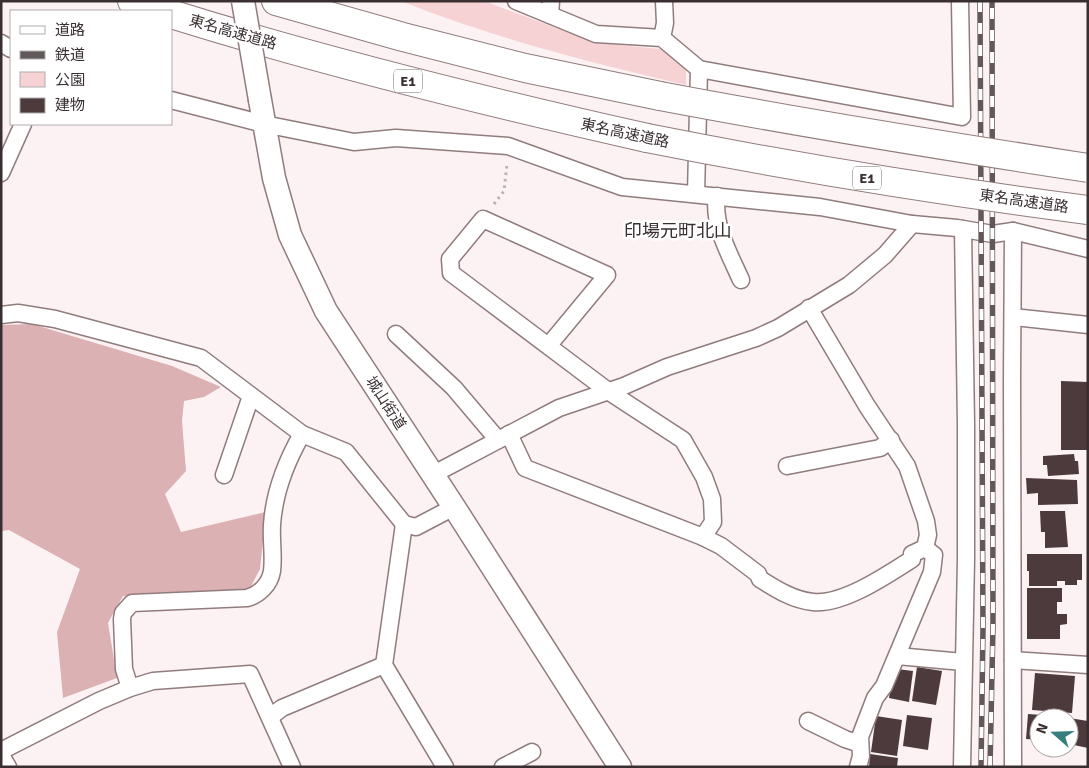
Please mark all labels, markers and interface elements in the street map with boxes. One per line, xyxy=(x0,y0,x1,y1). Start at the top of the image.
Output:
legend xyxy=(10,10,172,125)
street label: 東名高速道路 xyxy=(187,11,279,53)
text: 道路 xyxy=(55,21,85,39)
text: 鉄道 xyxy=(55,46,85,64)
road number: E1 xyxy=(394,70,422,92)
text: 公園 xyxy=(55,71,85,89)
text: 建物 xyxy=(55,96,85,114)
street label: 東名高速道路 xyxy=(579,115,671,151)
road number: E1 xyxy=(853,167,881,190)
street label: 東名高速道路 xyxy=(978,186,1070,216)
district label: 印場元町北山 xyxy=(624,220,732,242)
street label: 城山街道 xyxy=(362,373,410,433)
north arrow xyxy=(1029,708,1079,758)
text: N xyxy=(1033,721,1052,736)

